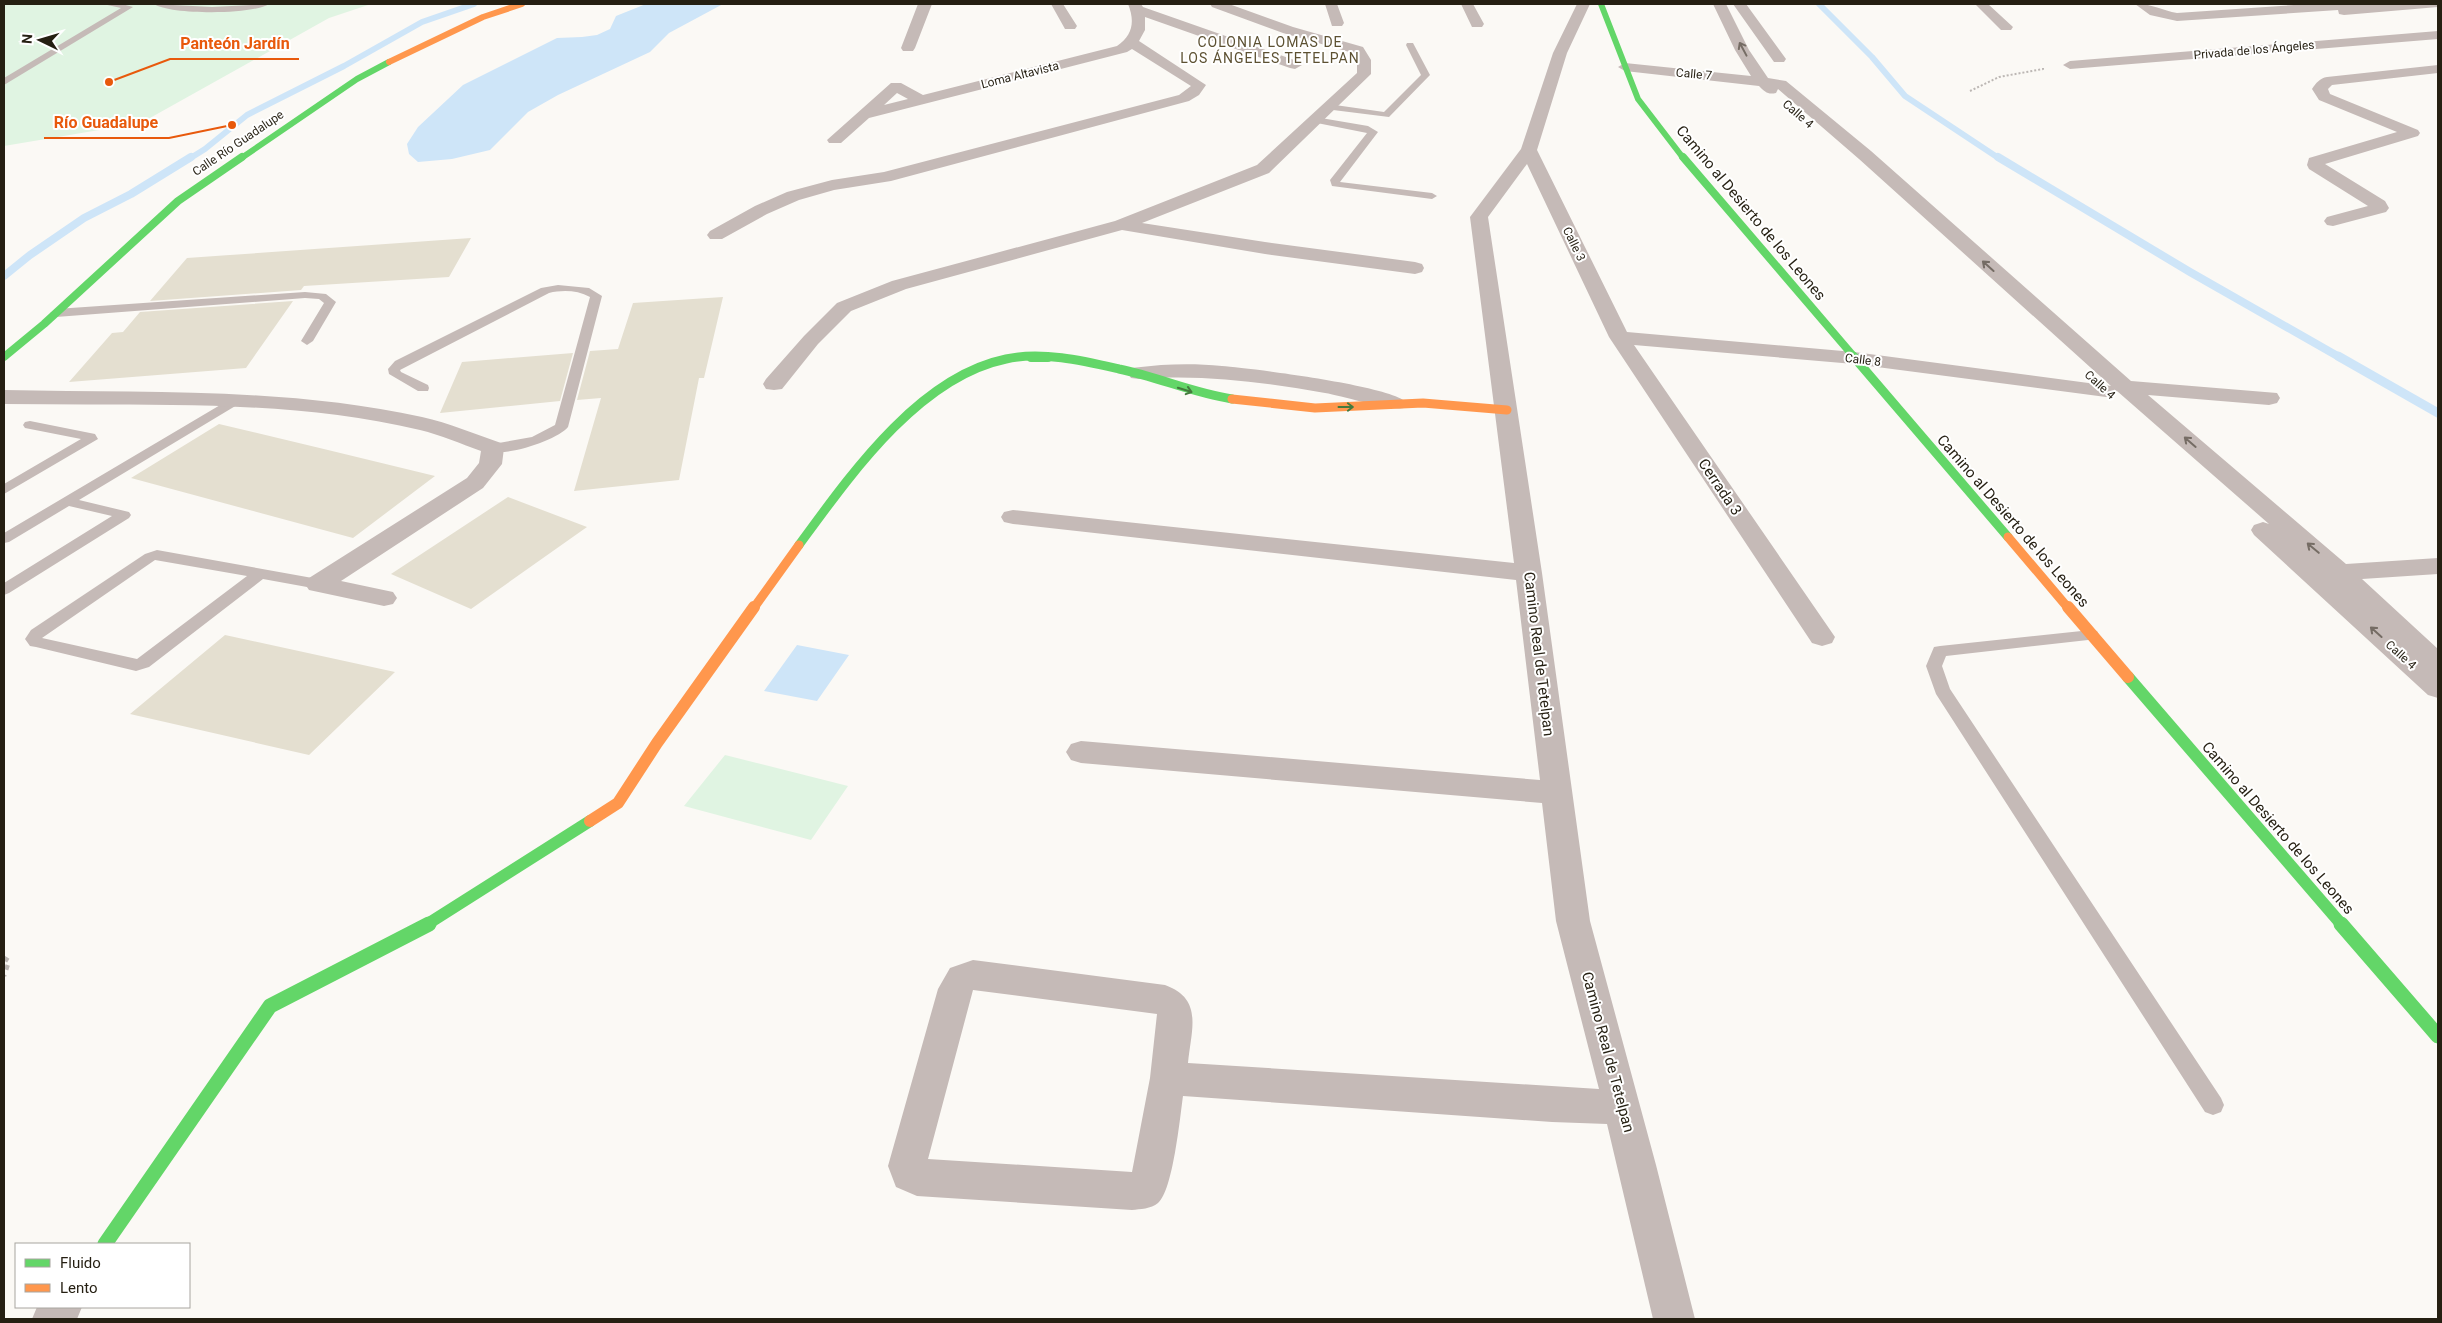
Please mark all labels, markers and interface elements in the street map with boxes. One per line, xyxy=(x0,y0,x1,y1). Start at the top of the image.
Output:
north arrow xyxy=(15,15,65,65)
callout: Panteón Jardín xyxy=(170,28,299,59)
text: N xyxy=(19,33,35,44)
text: Panteón Jardín xyxy=(180,34,290,53)
district label: COLONIA LOMAS DE LOS ÁNGELES TETELPAN xyxy=(1180,34,1360,66)
street label: Privada de los Ángeles xyxy=(2193,37,2315,62)
one-way arrow xyxy=(1738,42,1747,57)
street label: Loma Altavista xyxy=(980,59,1060,91)
street label: Calle 7 xyxy=(1675,65,1713,83)
street label: Calle 4 xyxy=(1780,97,1816,131)
callout: Río Guadalupe xyxy=(44,107,169,138)
street label: Calle Río Guadalupe xyxy=(190,107,286,179)
text: Río Guadalupe xyxy=(54,113,159,132)
street label: Camino al Desierto de los Leones xyxy=(1672,122,1830,304)
street label: Calle 3 xyxy=(1560,225,1588,263)
one-way arrow xyxy=(1982,261,1995,272)
street label: Calle 8 xyxy=(1844,351,1882,369)
street label: Calle 4 xyxy=(2082,368,2118,403)
one-way arrow xyxy=(1176,385,1192,395)
one-way arrow xyxy=(1337,402,1353,412)
street label: Camino al Desierto de los Leones xyxy=(1933,431,2093,611)
one-way arrow xyxy=(2184,436,2197,448)
street label: Cerrada 3 xyxy=(1694,455,1746,519)
one-way arrow xyxy=(2307,543,2320,554)
street label: Camino Real de Tetelpan xyxy=(1520,571,1558,737)
one-way arrow xyxy=(2370,626,2383,638)
street label: Calle 4 xyxy=(2383,638,2419,673)
street label: Camino al Desierto de los Leones xyxy=(2198,738,2358,918)
street label: Camino Real de Tetelpan xyxy=(1578,970,1638,1134)
legend xyxy=(15,1243,190,1308)
text: Fluido xyxy=(60,1254,101,1272)
text: Lento xyxy=(60,1279,98,1297)

